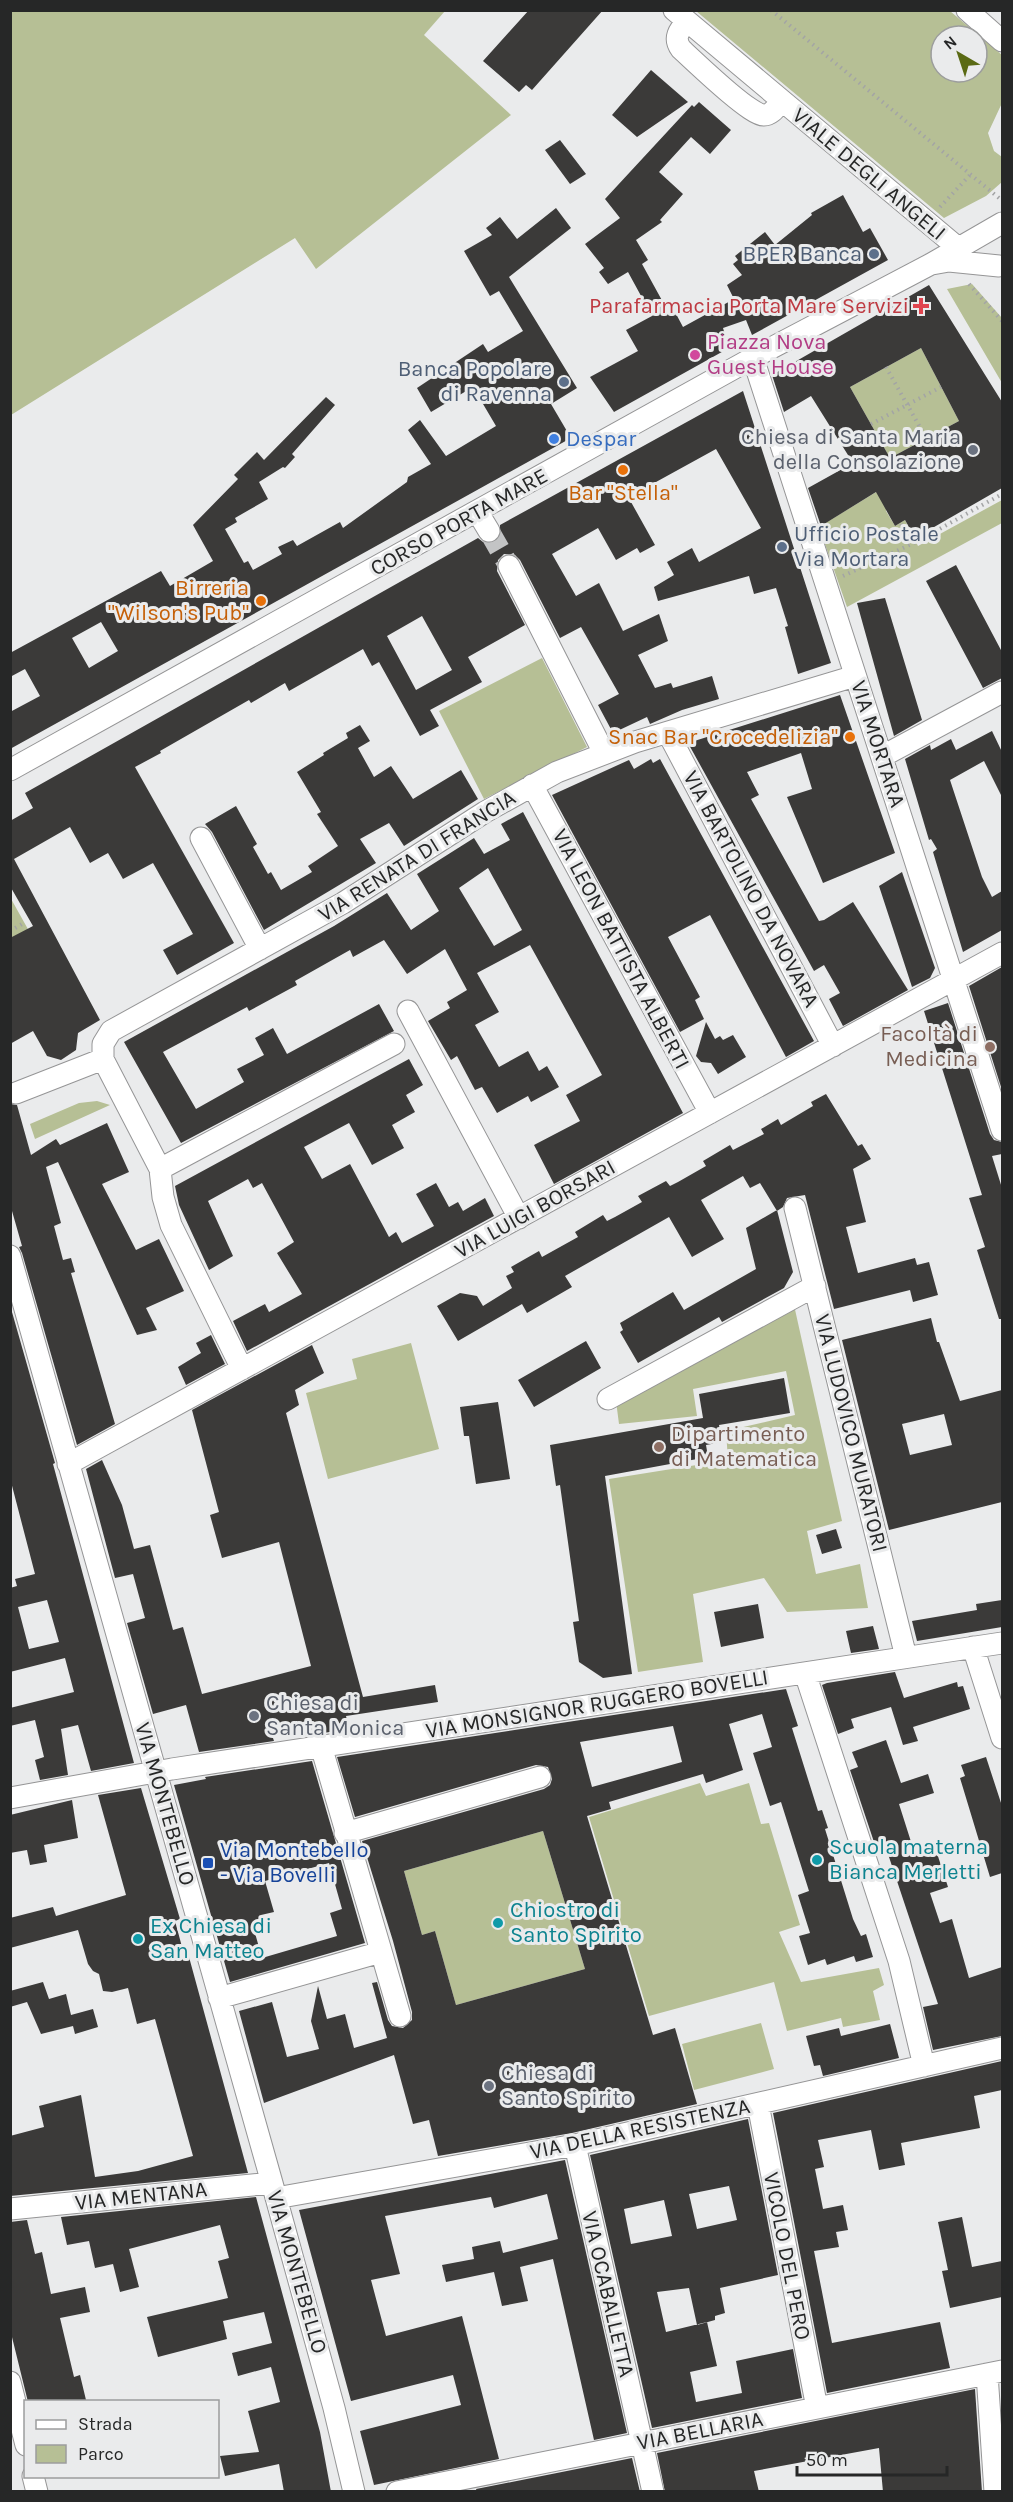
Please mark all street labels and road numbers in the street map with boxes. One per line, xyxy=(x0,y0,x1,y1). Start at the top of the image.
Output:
street label: VIALE DEGLI ANGELI xyxy=(787,102,951,246)
street label: CORSO PORTA MARE xyxy=(366,462,552,582)
street label: VIA MORTARA xyxy=(845,677,911,811)
street label: VIA BARTOLINO DA NOVARA xyxy=(678,766,825,1012)
street label: VIA RENATA DI FRANCIA xyxy=(313,784,521,927)
street label: VIA LEON BATTISTA ALBERTI xyxy=(547,825,695,1073)
street label: VIA LUIGI BORSARI xyxy=(450,1154,620,1264)
street label: VIA LUDOVICO MURATORI xyxy=(809,1311,893,1555)
street label: VIA MONSIGNOR RUGGERO BOVELLI xyxy=(424,1664,770,1744)
street label: VIA MONTEBELLO xyxy=(129,1719,201,1889)
street label: VIA DELLA RESISTENZA xyxy=(528,2093,753,2165)
street label: VICOLO DEL PERO xyxy=(758,2170,816,2342)
street label: VIA MENTANA xyxy=(74,2176,209,2216)
street label: VIA MONTEBELLO xyxy=(261,2187,333,2357)
street label: VIA OCABALLETTA xyxy=(576,2208,640,2380)
street label: VIA BELLARIA xyxy=(635,2406,766,2456)

